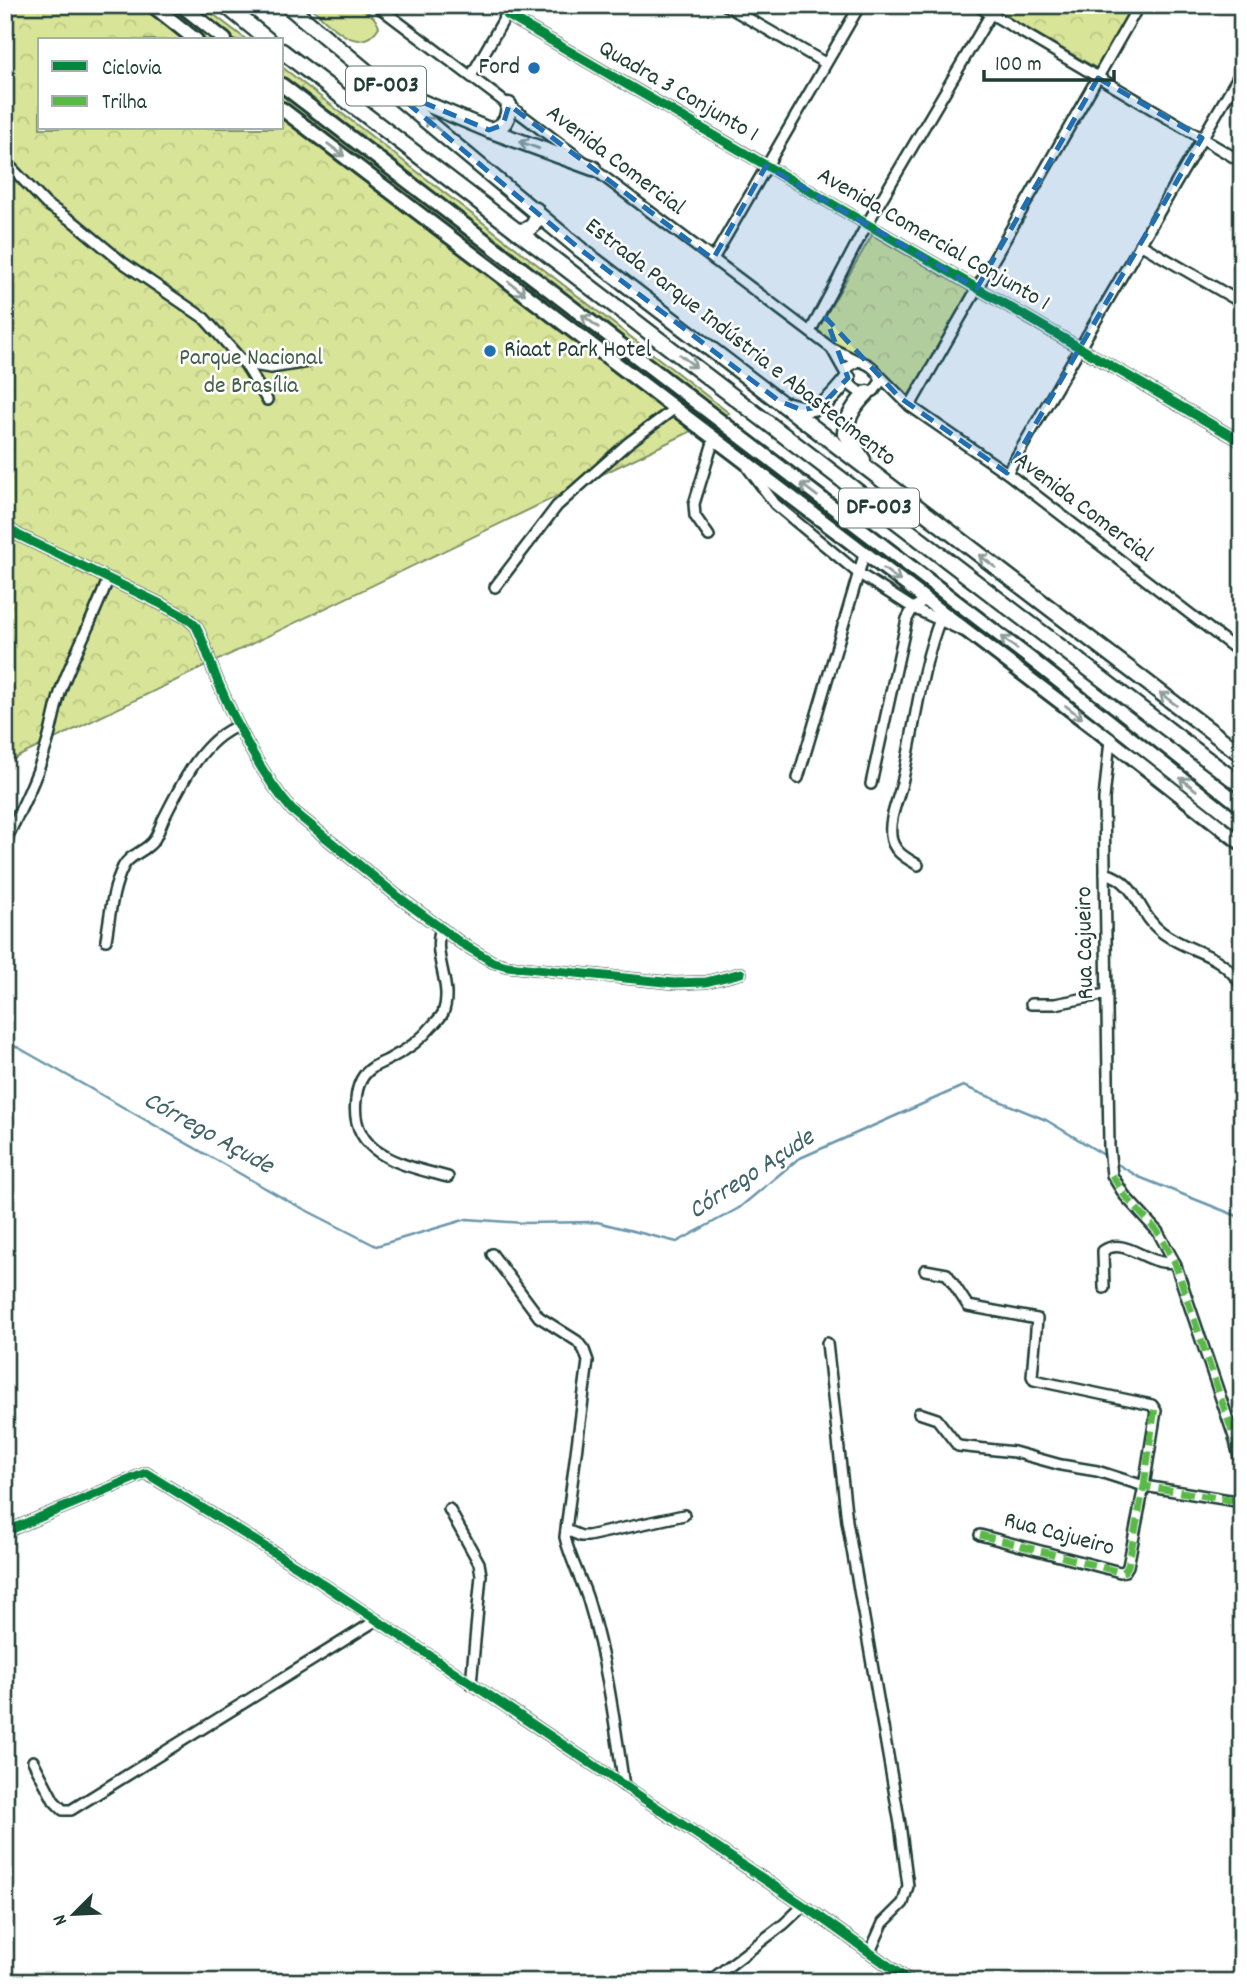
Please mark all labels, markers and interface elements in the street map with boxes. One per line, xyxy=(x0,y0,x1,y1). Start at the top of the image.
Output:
street label: Quadra 3 Conjunto 1 xyxy=(591,32,765,152)
legend xyxy=(38,38,284,130)
scale bar xyxy=(984,38,1114,82)
place label: Ford xyxy=(478,51,520,85)
text: 100 m xyxy=(995,51,1042,81)
text: Ciclovia xyxy=(102,55,163,85)
marker: Ford xyxy=(526,60,542,76)
road number: DF-003 xyxy=(346,66,426,106)
text: Trilha xyxy=(102,89,148,119)
street label: Avenida Comercial xyxy=(538,97,692,225)
one-way arrow xyxy=(423,116,441,131)
one-way arrow xyxy=(518,137,540,150)
one-way arrow xyxy=(326,143,345,158)
street label: Avenida Comercial Conjunto 1 xyxy=(810,159,1056,321)
street label: Estrada Parque Indústria e Abastecimento xyxy=(577,210,903,476)
one-way arrow xyxy=(507,281,526,296)
one-way arrow xyxy=(581,314,600,329)
place label: Riaat Park Hotel xyxy=(504,334,652,368)
park label: Parque Nacional de Brasília xyxy=(179,342,323,404)
marker: Riaat Park Hotel xyxy=(482,343,498,359)
one-way arrow xyxy=(678,354,697,369)
street label: Avenida Comercial xyxy=(1006,444,1160,572)
one-way arrow xyxy=(801,482,819,497)
road number: DF-003 xyxy=(839,488,919,528)
one-way arrow xyxy=(978,553,997,568)
one-way arrow xyxy=(882,568,901,583)
one-way arrow xyxy=(1001,635,1019,650)
one-way arrow xyxy=(1159,691,1178,706)
one-way arrow xyxy=(1064,705,1082,720)
one-way arrow xyxy=(1180,776,1198,791)
street label: Rua Cajueiro xyxy=(1068,886,1104,1000)
water label: Córrego Açude xyxy=(136,1083,281,1186)
water label: Córrego Açude xyxy=(682,1120,824,1230)
street label: Rua Cajueiro xyxy=(1000,1504,1118,1566)
north arrow xyxy=(38,1878,108,1948)
text: N xyxy=(47,1910,76,1929)

